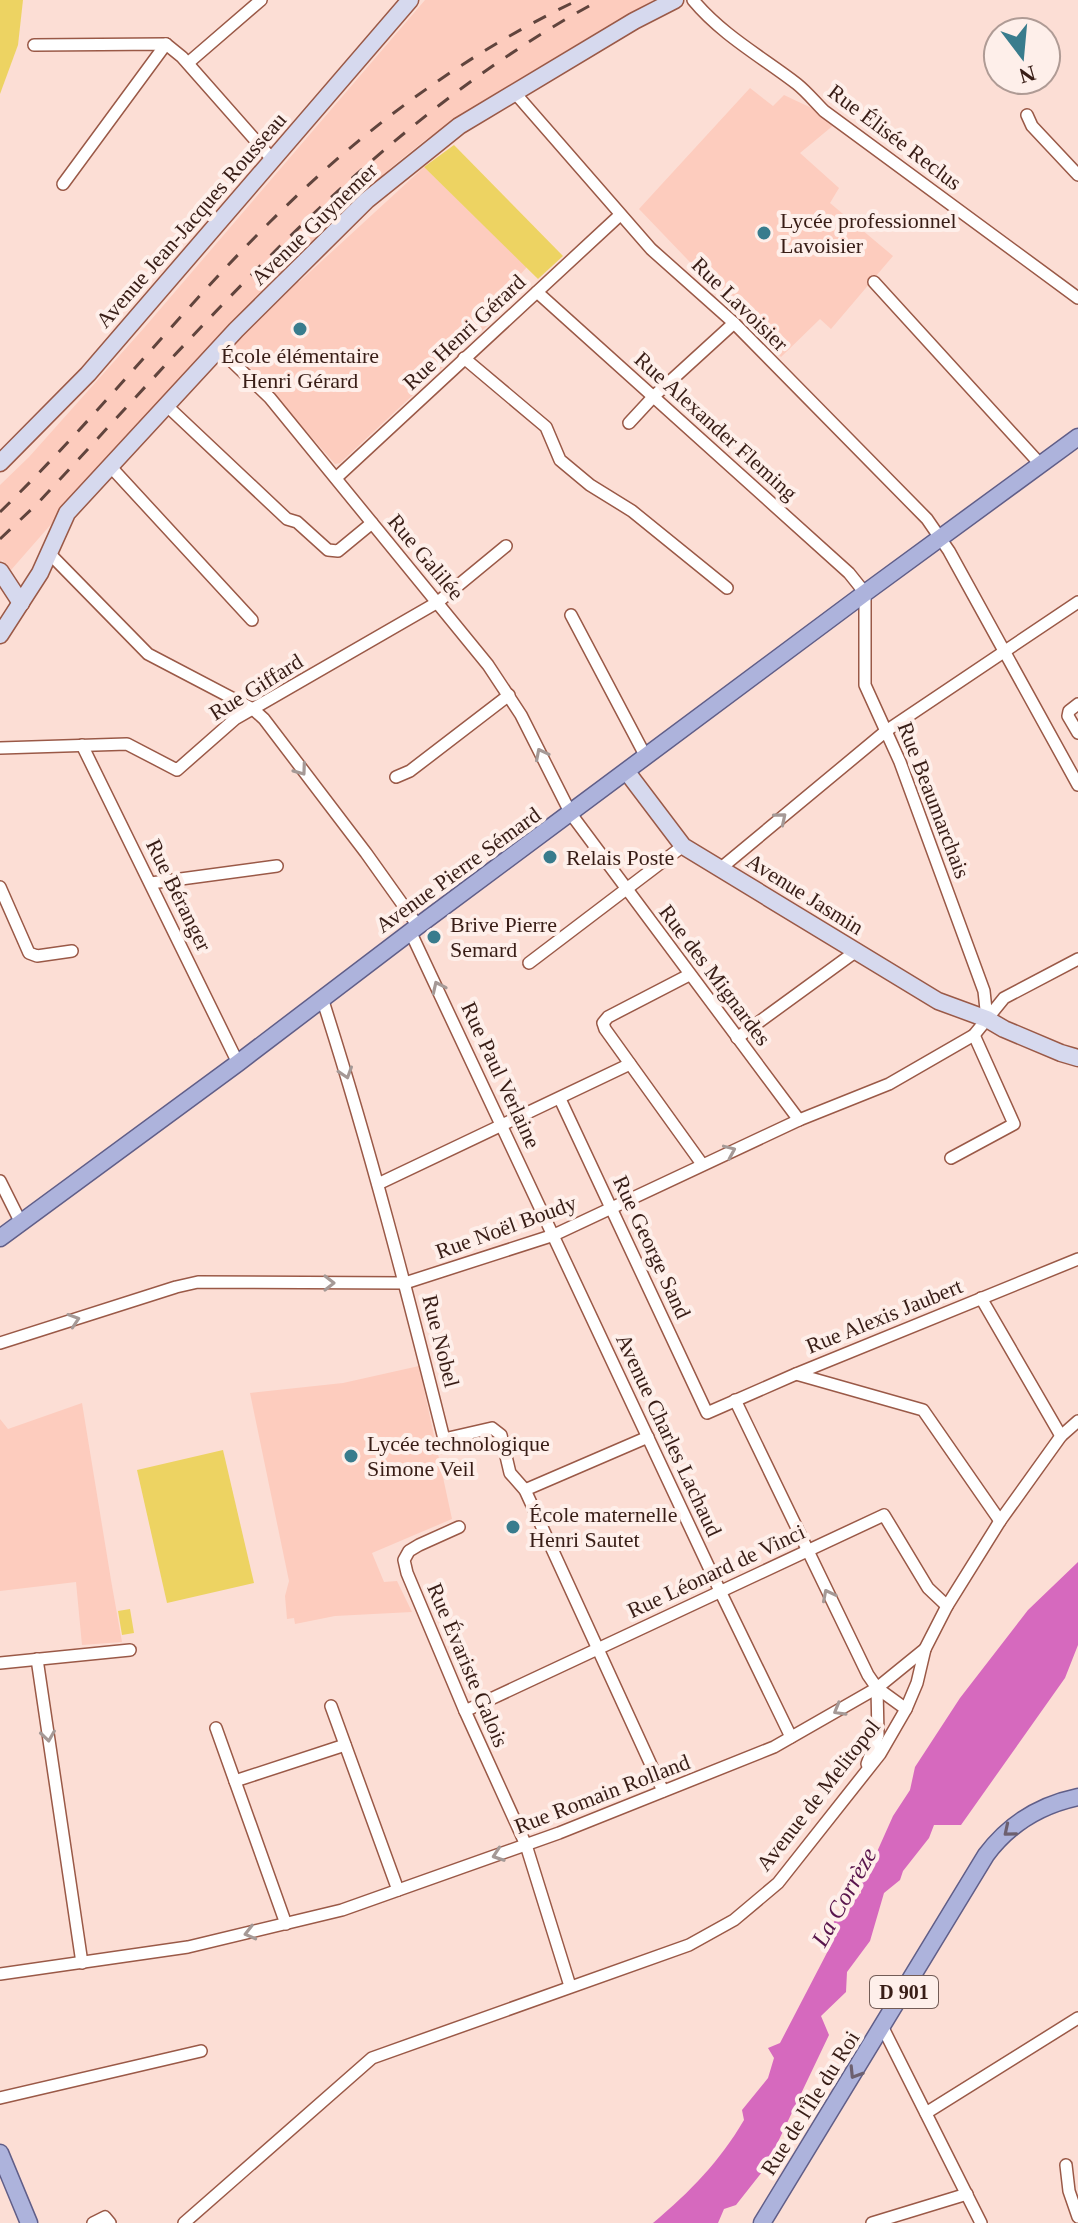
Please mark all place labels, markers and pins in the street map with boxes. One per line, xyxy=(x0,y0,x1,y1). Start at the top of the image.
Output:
place label: Lycée professionnel Lavoisier xyxy=(780,208,957,258)
marker: Lycée professionnel Lavoisier xyxy=(755,224,773,242)
marker: École élémentaire Henri Gérard xyxy=(291,320,309,338)
place label: École élémentaire Henri Gérard xyxy=(221,343,379,393)
place label: Relais Poste xyxy=(566,845,674,870)
marker: Relais Poste xyxy=(541,848,559,866)
place label: Brive Pierre Semard xyxy=(450,912,557,962)
marker: Brive Pierre Semard xyxy=(425,928,443,946)
place label: Lycée technologique Simone Veil xyxy=(367,1431,550,1481)
marker: Lycée technologique Simone Veil xyxy=(342,1447,360,1465)
place label: École maternelle Henri Sautet xyxy=(529,1502,677,1552)
marker: École maternelle Henri Sautet xyxy=(504,1518,522,1536)

